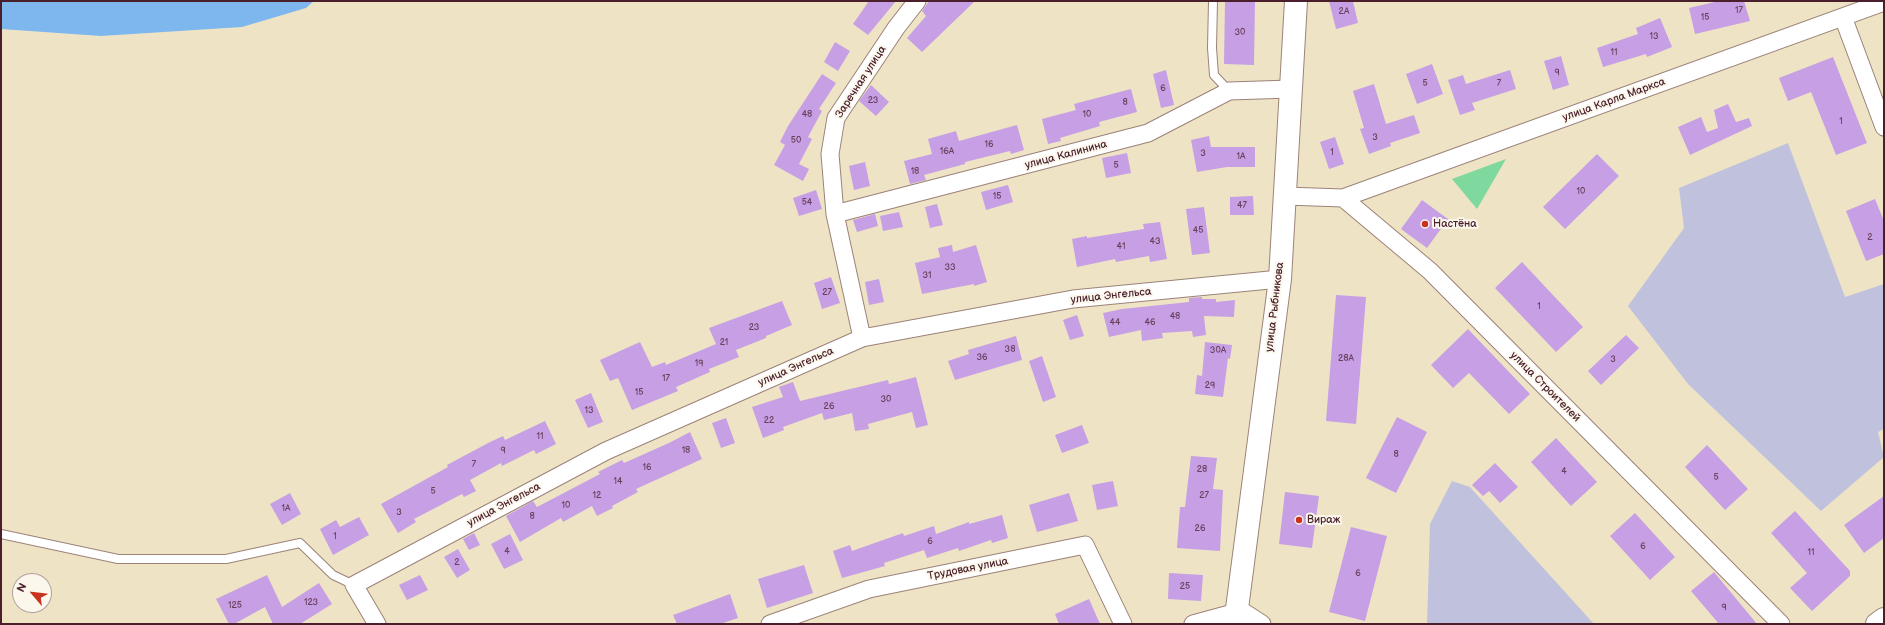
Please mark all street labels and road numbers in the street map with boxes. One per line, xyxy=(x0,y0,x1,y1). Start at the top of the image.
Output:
street label: Заречная улица xyxy=(833,44,889,120)
street label: улица Карла Маркса xyxy=(1561,75,1667,125)
street label: улица Калинина xyxy=(1023,138,1109,172)
street label: улица Рыбникова xyxy=(1263,261,1287,353)
street label: улица Энгельса xyxy=(1070,285,1152,307)
street label: улица Энгельса xyxy=(756,344,836,390)
street label: улица Строителей xyxy=(1507,349,1583,425)
street label: улица Энгельса xyxy=(465,480,543,530)
street label: Трудовая улица xyxy=(927,555,1009,583)

